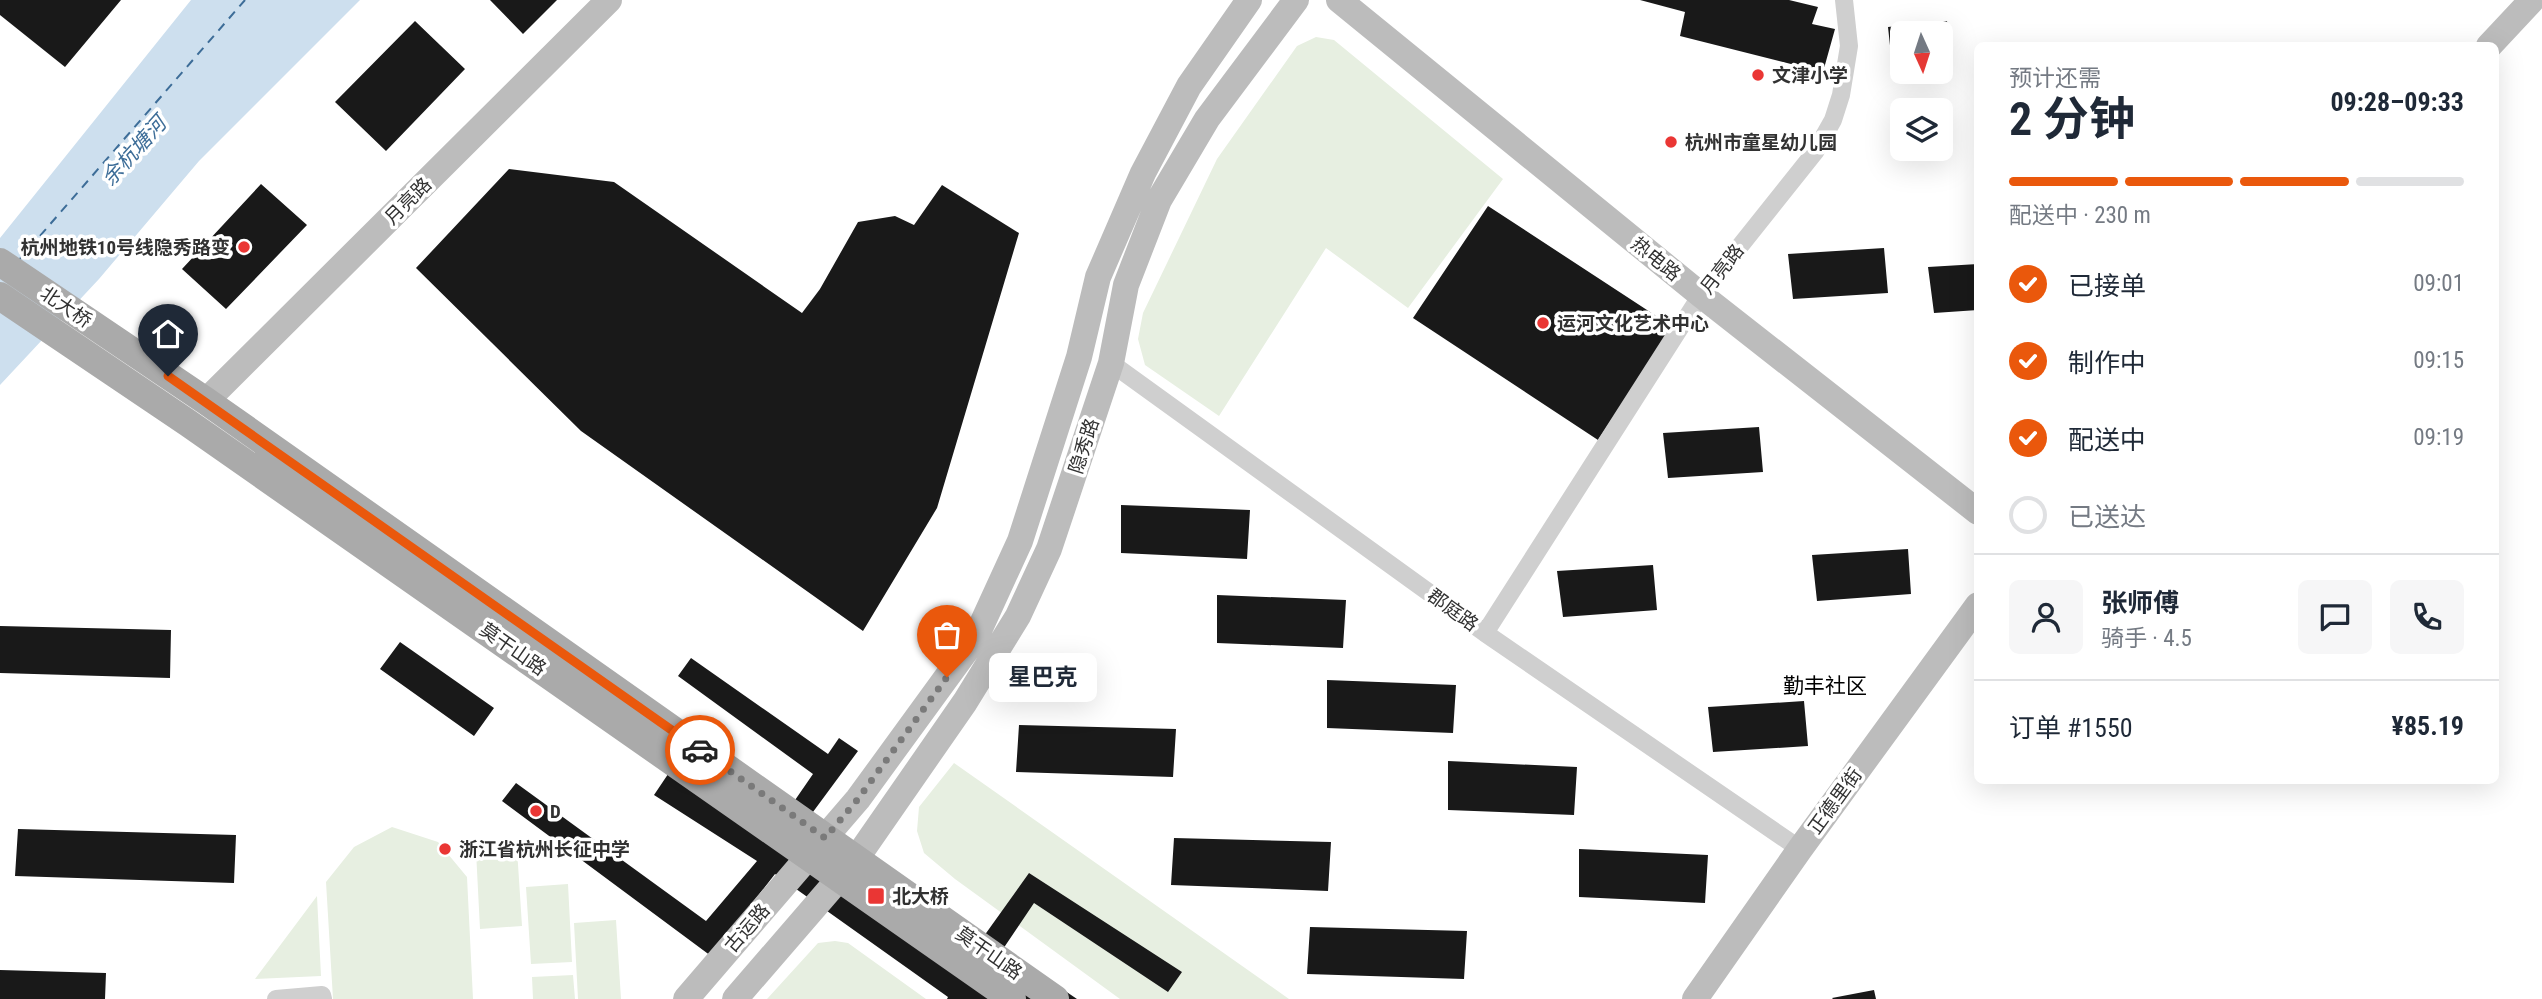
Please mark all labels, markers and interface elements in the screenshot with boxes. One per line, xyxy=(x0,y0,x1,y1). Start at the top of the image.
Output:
north arrow xyxy=(1890,21,1953,84)
map controls xyxy=(1890,21,1953,161)
place label: 文津小学 xyxy=(1772,64,1848,87)
text: 预计还需 xyxy=(2009,65,2101,92)
marker: 文津小学 xyxy=(1750,67,1766,83)
text: 09:28–09:33 xyxy=(2330,87,2464,117)
text: 2 分钟 xyxy=(2009,92,2135,146)
button: layers xyxy=(1890,98,1953,161)
water label: 余杭塘河 xyxy=(97,109,174,190)
place label: 杭州市童星幼儿园 xyxy=(1685,131,1837,154)
marker: 杭州市童星幼儿园 xyxy=(1663,134,1679,150)
street label: 月亮路 xyxy=(380,173,436,229)
text: 配送中 · 230 m xyxy=(2009,202,2151,229)
street label: 热电路 xyxy=(1627,232,1685,286)
place label: 杭州地铁10号线隐秀路变 xyxy=(21,236,230,259)
marker: 杭州地铁10号线隐秀路变 xyxy=(236,239,252,255)
street label: 月亮路 xyxy=(1695,239,1749,299)
icon: check xyxy=(2009,265,2047,303)
text: 09:01 xyxy=(2413,270,2464,297)
text: 已接单 xyxy=(2068,271,2146,301)
street label: 北大桥 xyxy=(36,282,96,332)
pin xyxy=(138,304,198,376)
place label: 运河文化艺术中心 xyxy=(1557,312,1709,335)
icon: home xyxy=(149,315,187,353)
marker: 运河文化艺术中心 xyxy=(1535,315,1551,331)
icon: check xyxy=(2009,342,2047,380)
text: 09:15 xyxy=(2413,347,2464,374)
text: 制作中 xyxy=(2068,348,2146,378)
street label: 隐秀路 xyxy=(1064,415,1104,477)
icon: check xyxy=(2009,419,2047,457)
text: 09:19 xyxy=(2413,424,2464,451)
text: 配送中 xyxy=(2068,425,2146,455)
text: 已送达 xyxy=(2068,502,2146,532)
button: person xyxy=(2009,580,2083,654)
button: chat xyxy=(2298,580,2372,654)
button: phone xyxy=(2390,580,2464,654)
street label: 郡庭路 xyxy=(1423,584,1483,636)
text: 张师傅 xyxy=(2101,588,2179,618)
pin xyxy=(917,605,977,677)
icon: bag xyxy=(928,616,966,654)
street label: 莫干山路 xyxy=(475,618,551,680)
text: 骑手 · 4.5 xyxy=(2101,625,2192,652)
callout: 星巴克 xyxy=(989,652,1098,702)
text: 星巴克 xyxy=(1009,664,1078,691)
district label: 勤丰社区 xyxy=(1783,674,1867,698)
text: ¥85.19 xyxy=(2392,711,2464,741)
text: 订单 #1550 xyxy=(2009,713,2133,743)
courier xyxy=(665,715,735,785)
icon: car xyxy=(681,731,719,769)
street label: 正德里街 xyxy=(1803,763,1867,839)
place label: D xyxy=(550,800,561,823)
marker: D xyxy=(528,803,544,819)
place label: 浙江省杭州长征中学 xyxy=(459,838,630,861)
marker: 浙江省杭州长征中学 xyxy=(437,841,453,857)
place label: 北大桥 xyxy=(892,885,949,908)
marker: 北大桥 xyxy=(866,886,886,906)
street label: 古运路 xyxy=(720,899,774,957)
street label: 莫干山路 xyxy=(951,922,1027,984)

